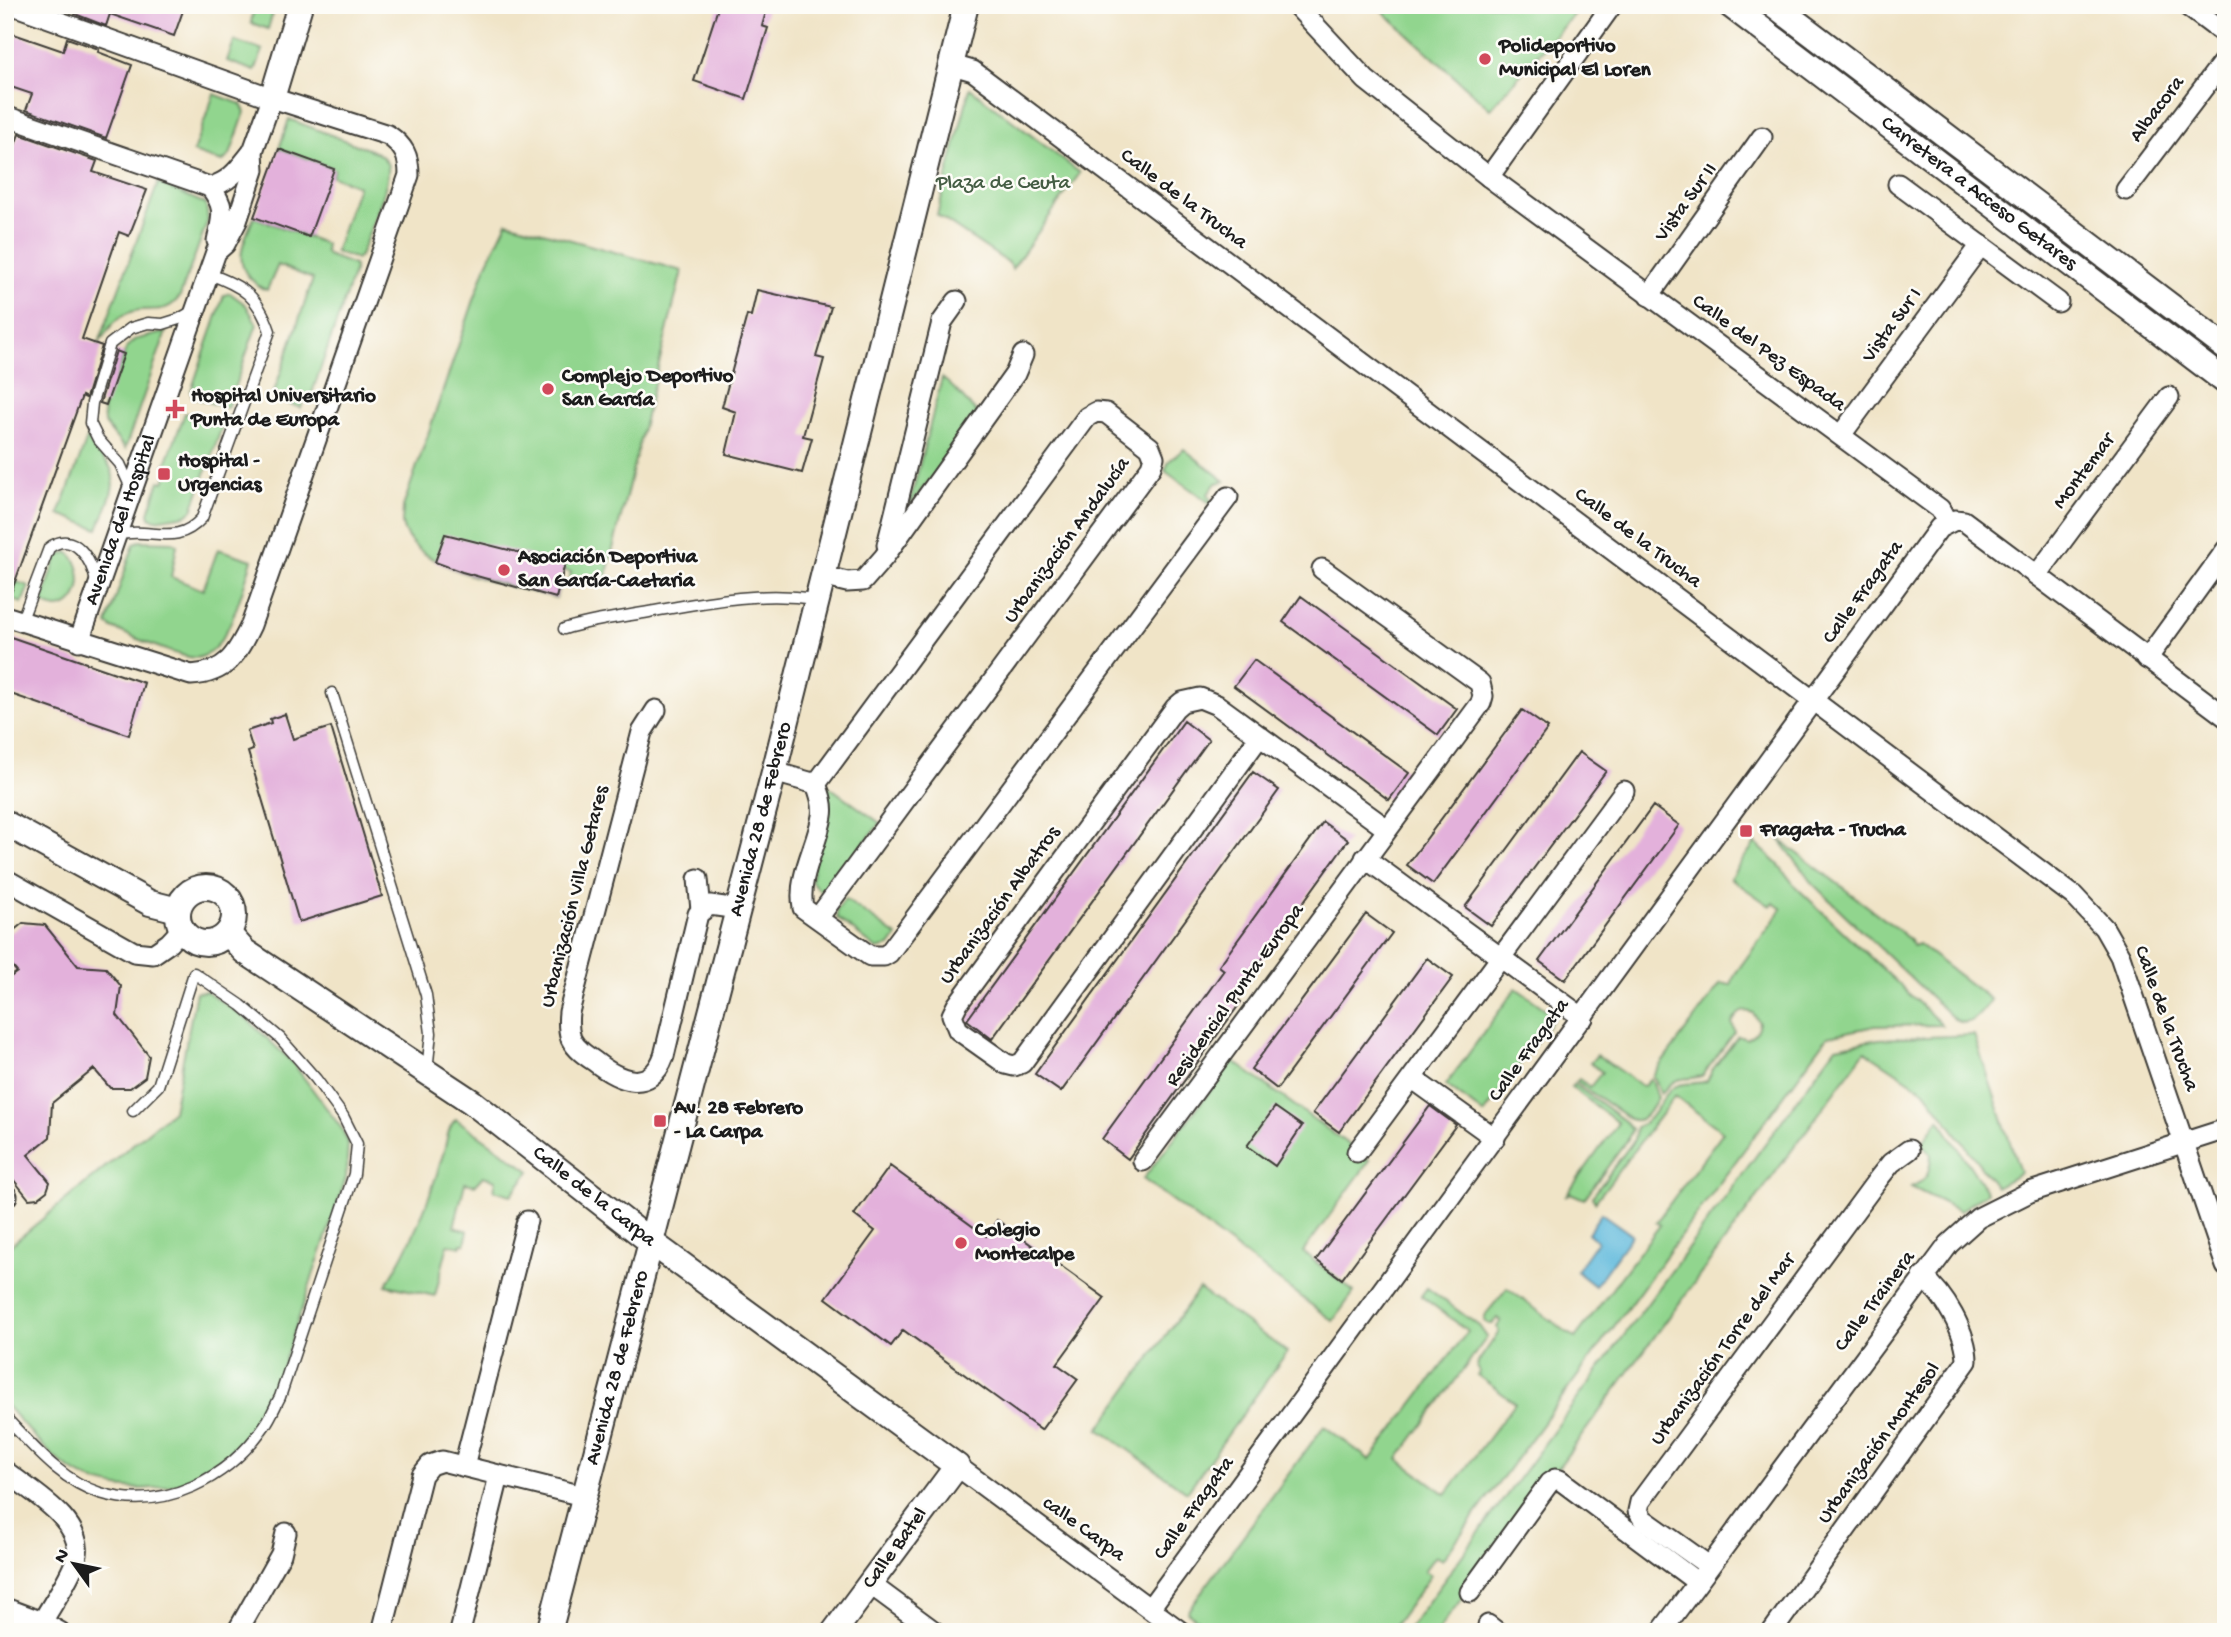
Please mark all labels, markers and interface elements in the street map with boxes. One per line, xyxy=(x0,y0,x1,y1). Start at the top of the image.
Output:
place label: Polideportivo Municipal El Loren xyxy=(1498,35,1652,84)
marker: Polideportivo Municipal El Loren xyxy=(1477,51,1493,67)
street label: Albacora xyxy=(2125,71,2192,148)
street label: Carretera a Acceso Getares xyxy=(1875,111,2083,277)
street label: Calle de la Trucha xyxy=(1114,144,1253,257)
street label: Vista Sur II xyxy=(1649,159,1724,248)
park label: Plaza de Ceuta xyxy=(935,172,1071,197)
street label: Vista Sur I xyxy=(1857,284,1928,369)
street label: Calle del Pez Espada xyxy=(1686,290,1851,419)
place label: Complejo Deportivo San García xyxy=(561,365,734,414)
marker: Complejo Deportivo San García xyxy=(540,381,556,397)
place label: Hospital Universitario Punta de Europa xyxy=(190,385,376,434)
marker: Hospital Universitario Punta de Europa xyxy=(165,399,185,419)
street label: Montemar xyxy=(2048,428,2123,515)
street label: Avenida del Hospital xyxy=(80,432,163,609)
place label: Hospital - Urgencias xyxy=(178,450,263,499)
street label: Urbanización Andalucía xyxy=(999,452,1138,629)
marker: Hospital - Urgencias xyxy=(156,466,172,482)
street label: Calle de la Trucha xyxy=(1568,483,1707,596)
street label: Calle Fragata xyxy=(1818,535,1911,650)
place label: Asociación Deportiva San García-Caetaria xyxy=(517,546,698,595)
marker: Asociación Deportiva San García-Caetaria xyxy=(496,562,512,578)
street label: Avenida 28 de Febrero xyxy=(724,719,799,919)
street label: Urbanización Villa Getares xyxy=(536,782,616,1011)
place label: Fragata - Trucha xyxy=(1759,819,1907,844)
street label: Urbanización Albatros xyxy=(935,821,1068,990)
marker: Fragata - Trucha xyxy=(1738,823,1754,839)
street label: Residencial Punta Europa xyxy=(1161,899,1312,1092)
street label: Calle de la Trucha xyxy=(2127,943,2203,1096)
street label: Calle Fragata xyxy=(1484,993,1577,1108)
place label: Av. 28 Febrero - La Carpa xyxy=(673,1097,803,1146)
marker: Av. 28 Febrero - La Carpa xyxy=(652,1113,668,1129)
street label: Calle de la Carpa xyxy=(527,1141,662,1254)
place label: Colegio Montecalpe xyxy=(974,1219,1076,1268)
marker: Colegio Montecalpe xyxy=(953,1235,969,1251)
street label: Calle Trainera xyxy=(1830,1246,1923,1357)
street label: Urbanización Torre del Mar xyxy=(1646,1248,1803,1451)
street label: Avenida 28 de Febrero xyxy=(581,1268,656,1468)
street label: Urbanización Montesol xyxy=(1813,1358,1947,1530)
street label: Calle Fragata xyxy=(1149,1451,1242,1566)
street label: calle Carpa xyxy=(1037,1492,1130,1569)
street label: Calle Batel xyxy=(858,1503,934,1595)
north arrow xyxy=(38,1528,108,1598)
text: N xyxy=(50,1545,76,1568)

